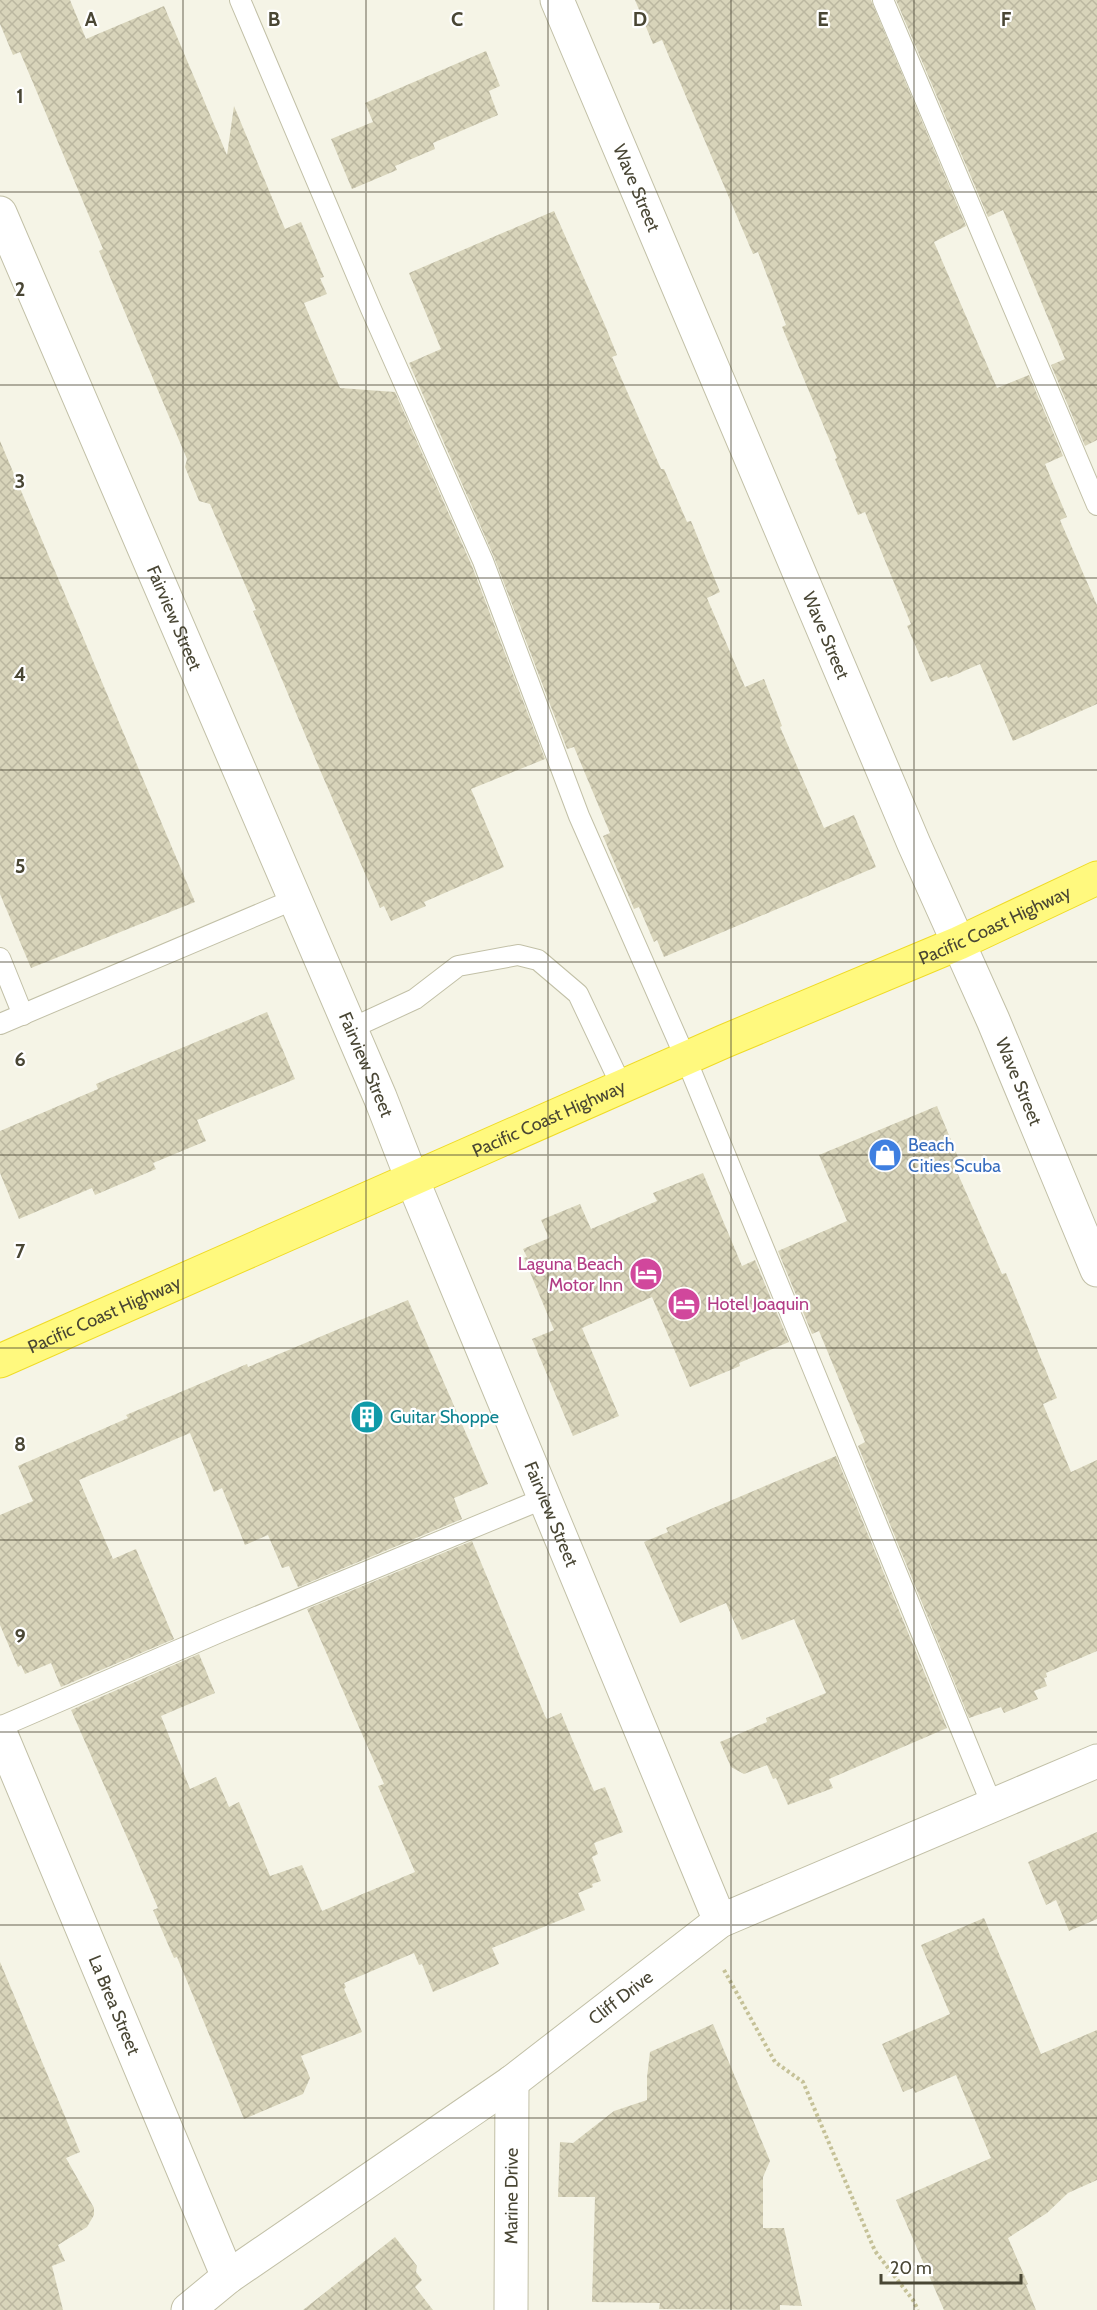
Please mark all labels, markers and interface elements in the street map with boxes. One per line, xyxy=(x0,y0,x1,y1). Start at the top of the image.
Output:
text: A xyxy=(85,7,98,31)
text: B xyxy=(268,7,280,31)
text: C xyxy=(451,7,463,31)
text: D xyxy=(633,7,647,31)
text: E xyxy=(817,7,829,31)
text: F xyxy=(1001,7,1012,31)
text: 1 xyxy=(16,84,24,108)
street label: Wave Street xyxy=(608,141,665,235)
text: 2 xyxy=(15,277,25,301)
text: 3 xyxy=(15,469,25,493)
street label: Fairview Street xyxy=(142,562,206,674)
street label: Wave Street xyxy=(798,588,854,683)
text: 4 xyxy=(14,662,26,686)
text: 5 xyxy=(15,854,25,878)
street label: Pacific Coast Highway xyxy=(915,881,1074,970)
street label: Fairview Street xyxy=(334,1009,398,1120)
street label: Wave Street xyxy=(991,1034,1047,1129)
text: 6 xyxy=(14,1047,26,1071)
street label: Pacific Coast Highway xyxy=(469,1075,629,1162)
place label: Beach Cities Scuba xyxy=(908,1134,1001,1177)
shop icon: Beach Cities Scuba xyxy=(867,1137,903,1173)
text: 7 xyxy=(15,1239,26,1263)
place label: Laguna Beach Motor Inn xyxy=(518,1253,623,1296)
hotel icon: Laguna Beach Motor Inn xyxy=(628,1256,664,1292)
street label: Pacific Coast Highway xyxy=(24,1272,184,1358)
hotel icon: Hotel Joaquin xyxy=(666,1286,702,1322)
place label: Hotel Joaquin xyxy=(707,1293,809,1315)
building icon: Guitar Shoppe xyxy=(349,1399,385,1435)
place label: Guitar Shoppe xyxy=(390,1406,499,1428)
text: 8 xyxy=(14,1432,26,1456)
street label: Fairview Street xyxy=(519,1458,583,1570)
text: 9 xyxy=(14,1624,26,1648)
street label: La Brea Street xyxy=(84,1952,145,2058)
street label: Cliff Drive xyxy=(584,1966,657,2030)
street label: Marine Drive xyxy=(500,2148,523,2244)
scale bar xyxy=(881,2247,1020,2285)
text: 20 m xyxy=(890,2257,932,2279)

